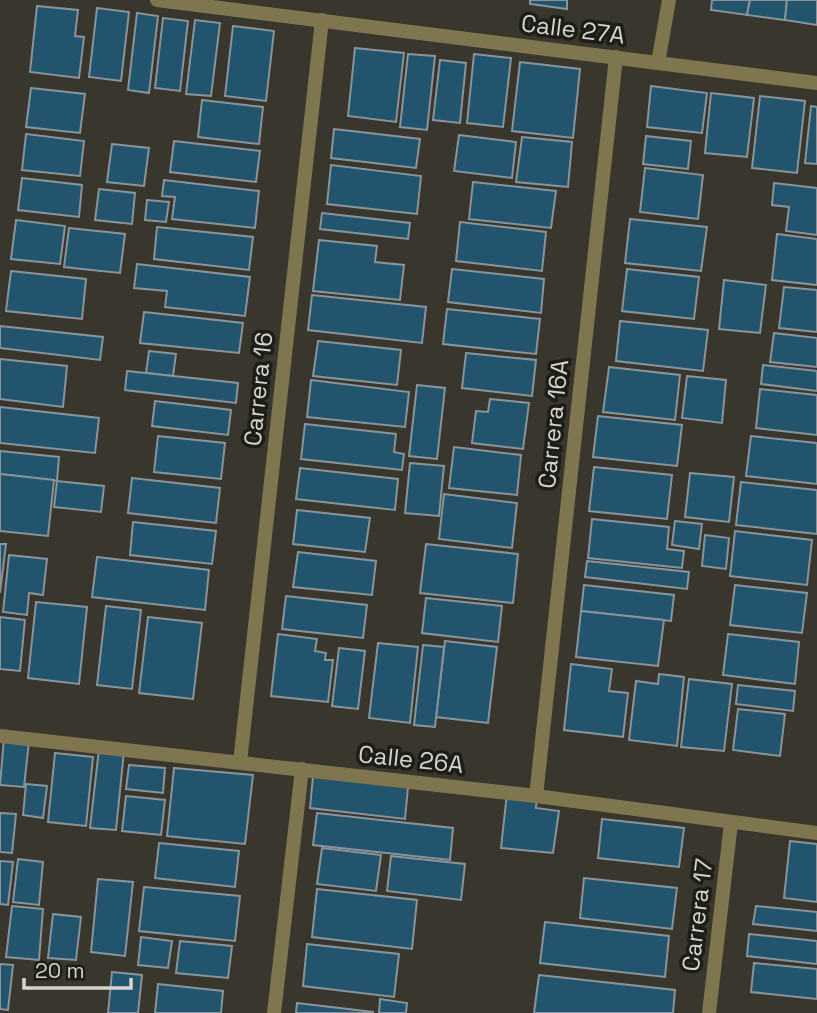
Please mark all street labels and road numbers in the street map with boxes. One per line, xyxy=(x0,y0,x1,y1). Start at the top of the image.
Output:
street label: Calle 27A xyxy=(519,7,627,51)
street label: Carrera 16 xyxy=(237,330,279,448)
street label: Carrera 16A xyxy=(531,358,575,490)
street label: Calle 26A xyxy=(357,738,465,780)
street label: Carrera 17 xyxy=(675,857,719,973)

